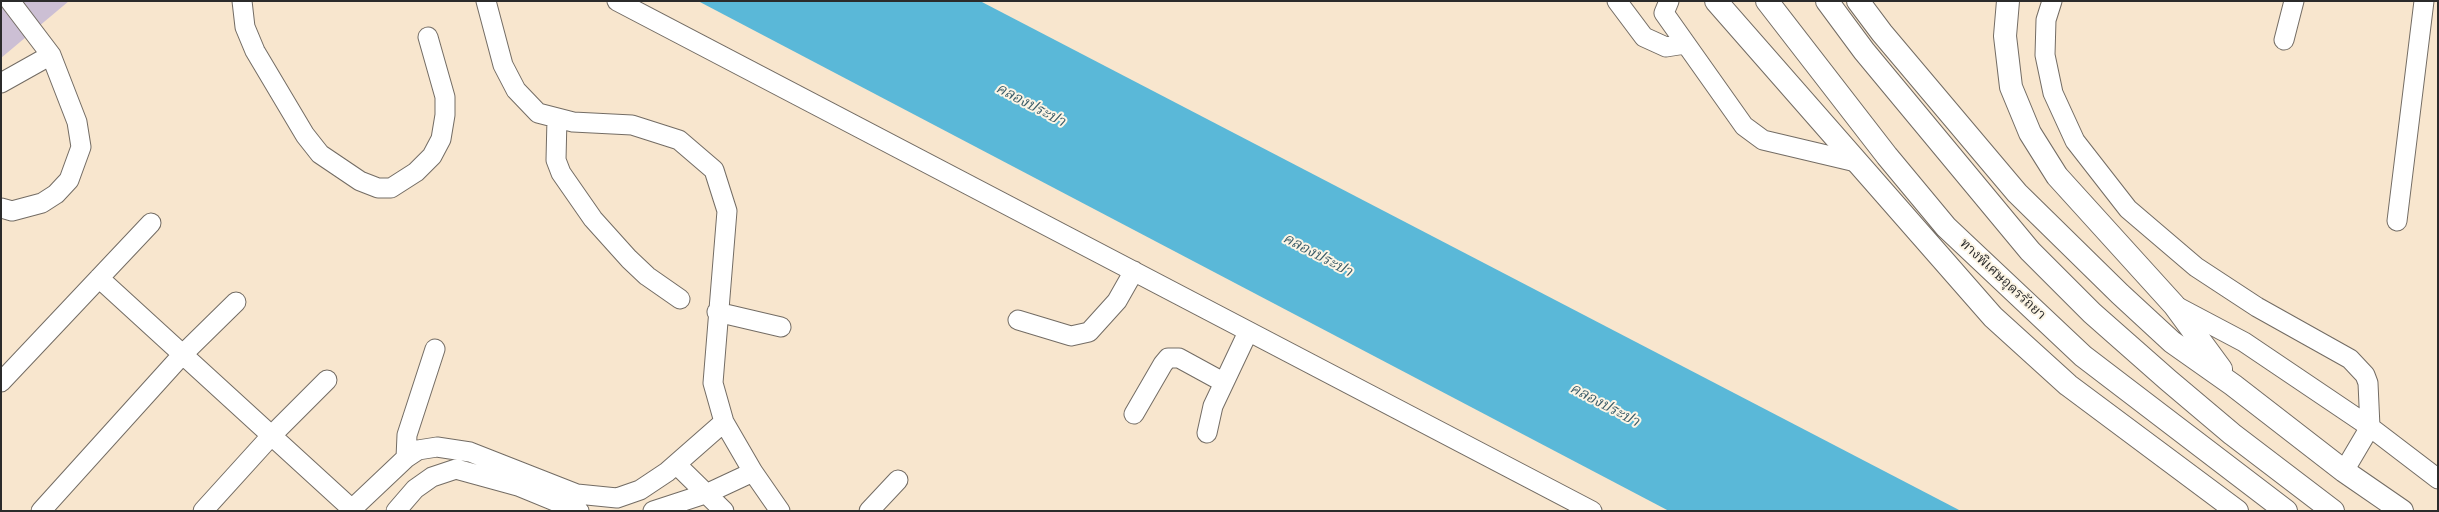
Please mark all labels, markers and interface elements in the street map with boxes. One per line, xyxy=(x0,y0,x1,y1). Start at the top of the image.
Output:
water label: คลองประปา xyxy=(992,80,1068,132)
water label: คลองประปา xyxy=(1279,230,1355,282)
street label: ทางพิเศษอุดรรัถยา xyxy=(1956,236,2048,324)
water label: คลองประปา xyxy=(1566,380,1642,432)

